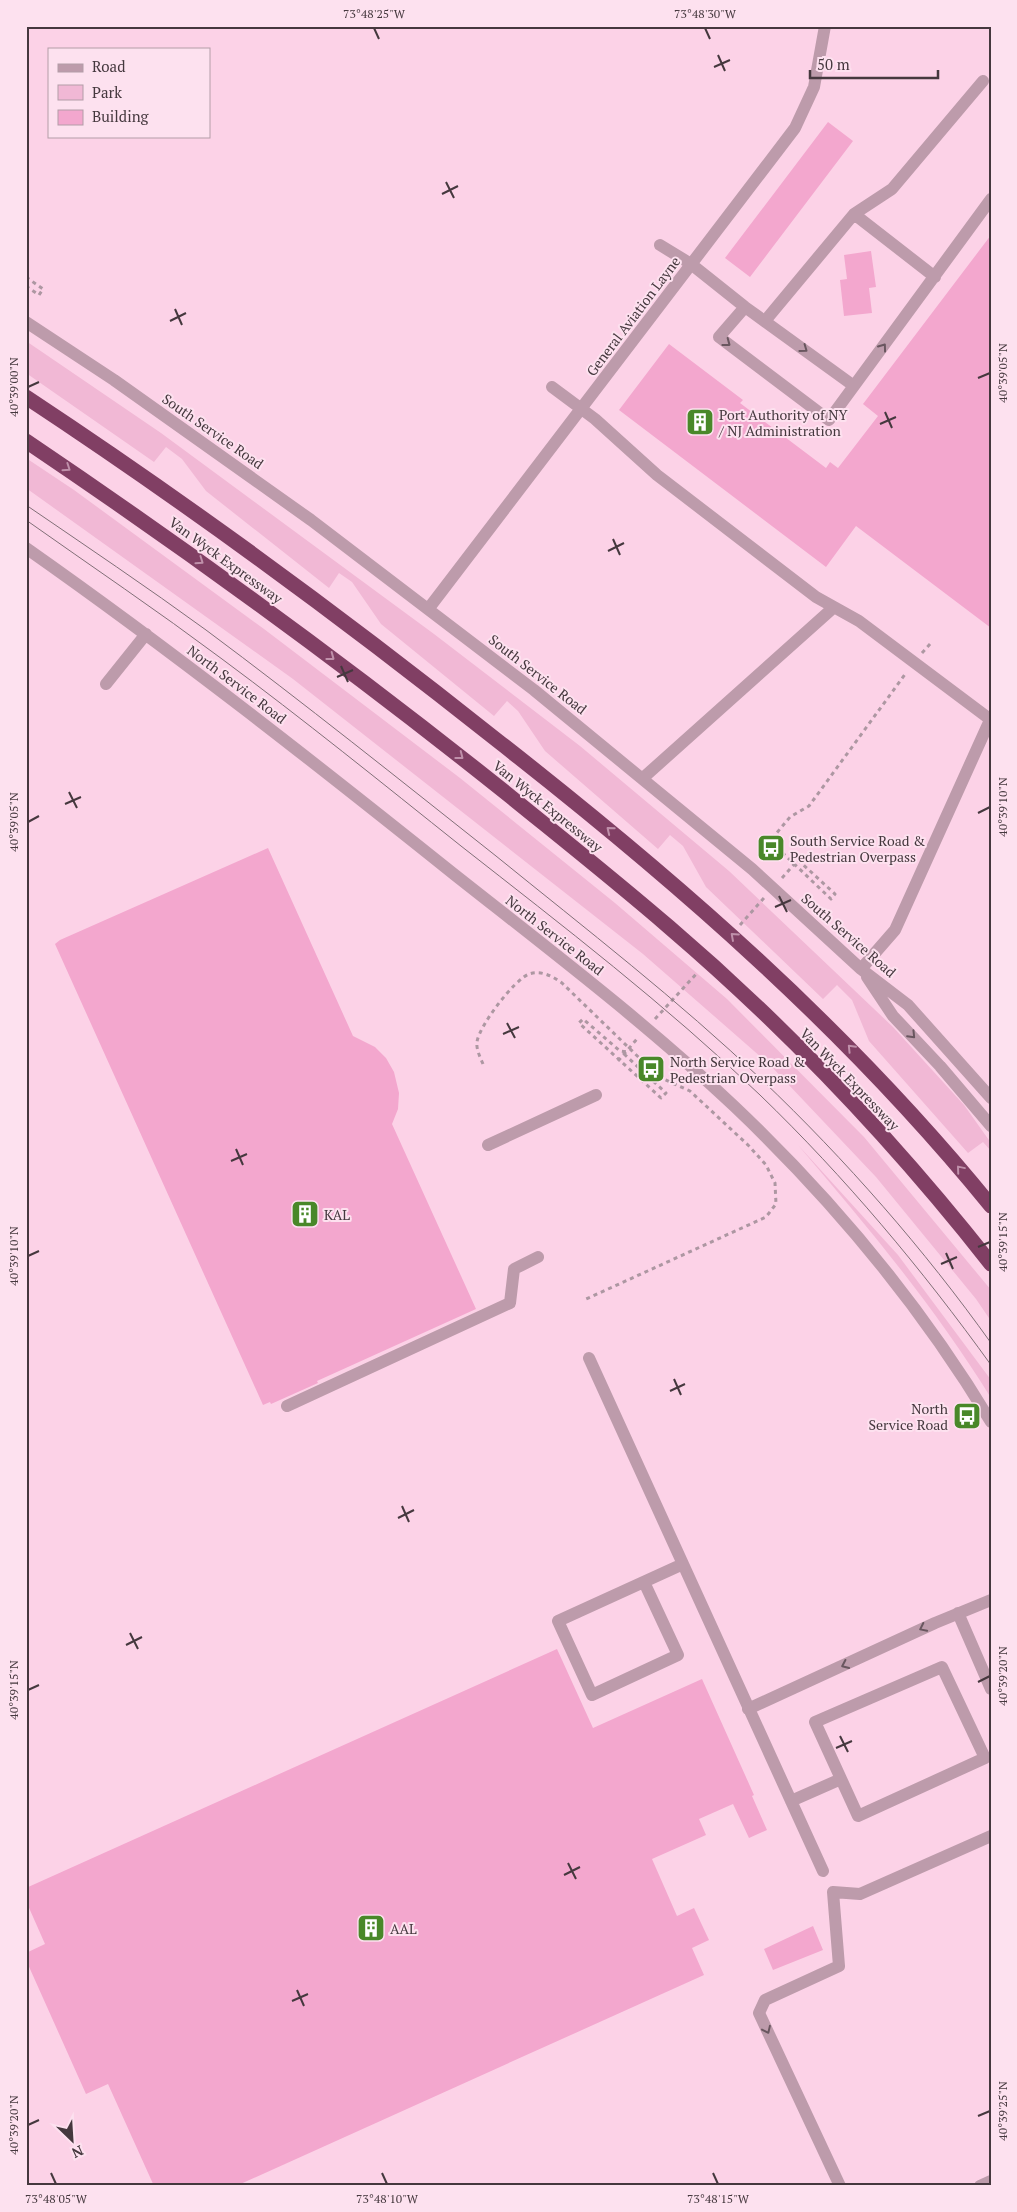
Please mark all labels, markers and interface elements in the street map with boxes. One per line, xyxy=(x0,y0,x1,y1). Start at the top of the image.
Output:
text: 73°48'25"W xyxy=(343,6,406,21)
text: 73°48'30"W xyxy=(674,6,737,21)
legend xyxy=(48,48,210,138)
scale bar xyxy=(810,48,937,80)
text: 50 m xyxy=(817,54,850,74)
text: Road xyxy=(92,56,125,76)
text: Park xyxy=(92,82,122,102)
text: Building xyxy=(92,106,150,126)
street label: General Aviation Layne xyxy=(582,252,684,380)
one-way arrow xyxy=(721,337,731,346)
one-way arrow xyxy=(877,343,886,353)
text: 40°39'05"N xyxy=(995,343,1010,403)
one-way arrow xyxy=(798,344,807,352)
text: 40°39'00"N xyxy=(6,357,21,417)
street label: South Service Road xyxy=(159,389,268,473)
place label: Port Authority of NY / NJ Administration xyxy=(718,405,849,440)
building icon: Port Authority of NY / NJ Administration xyxy=(685,407,715,437)
one-way arrow xyxy=(61,462,70,471)
street label: Van Wyck Expressway xyxy=(166,512,287,608)
one-way arrow xyxy=(194,555,204,564)
street label: South Service Road xyxy=(485,630,591,718)
street label: North Service Road xyxy=(184,640,291,728)
one-way arrow xyxy=(325,652,334,660)
one-way arrow xyxy=(454,751,463,759)
street label: Van Wyck Expressway xyxy=(489,756,607,857)
text: 40°39'10"N xyxy=(995,777,1010,837)
text: 40°39'05"N xyxy=(6,792,21,852)
one-way arrow xyxy=(607,828,616,836)
place label: South Service Road & Pedestrian Overpass xyxy=(790,831,925,866)
bus stop icon: South Service Road & Pedestrian Overpass xyxy=(756,833,786,863)
street label: South Service Road xyxy=(798,889,901,982)
street label: North Service Road xyxy=(502,891,608,979)
one-way arrow xyxy=(730,933,739,942)
street label: Van Wyck Expressway xyxy=(796,1024,905,1135)
one-way arrow xyxy=(906,1030,915,1039)
one-way arrow xyxy=(848,1045,857,1054)
place label: North Service Road & Pedestrian Overpass xyxy=(670,1052,805,1087)
bus stop icon: North Service Road & Pedestrian Overpass xyxy=(636,1054,666,1084)
one-way arrow xyxy=(956,1165,965,1174)
building icon: KAL xyxy=(290,1199,320,1229)
place label: KAL xyxy=(324,1205,350,1224)
text: 40°39'15"N xyxy=(995,1212,1010,1272)
text: 40°39'10"N xyxy=(6,1226,21,1286)
place label: North Service Road xyxy=(869,1399,948,1434)
bus stop icon: North Service Road xyxy=(952,1401,982,1431)
one-way arrow xyxy=(919,1622,928,1632)
text: 40°39'20"N xyxy=(995,1646,1010,1706)
one-way arrow xyxy=(841,1659,850,1669)
text: 40°39'15"N xyxy=(6,1660,21,1720)
building icon: AAL xyxy=(356,1913,386,1943)
place label: AAL xyxy=(390,1919,417,1938)
one-way arrow xyxy=(760,2025,771,2034)
text: 40°39'25"N xyxy=(995,2081,1010,2141)
text: 40°39'20"N xyxy=(6,2095,21,2155)
north arrow xyxy=(48,2114,98,2164)
text: N xyxy=(69,2141,87,2163)
text: 73°48'05"W xyxy=(25,2191,88,2206)
text: 73°48'10"W xyxy=(356,2191,419,2206)
text: 73°48'15"W xyxy=(687,2191,750,2206)

